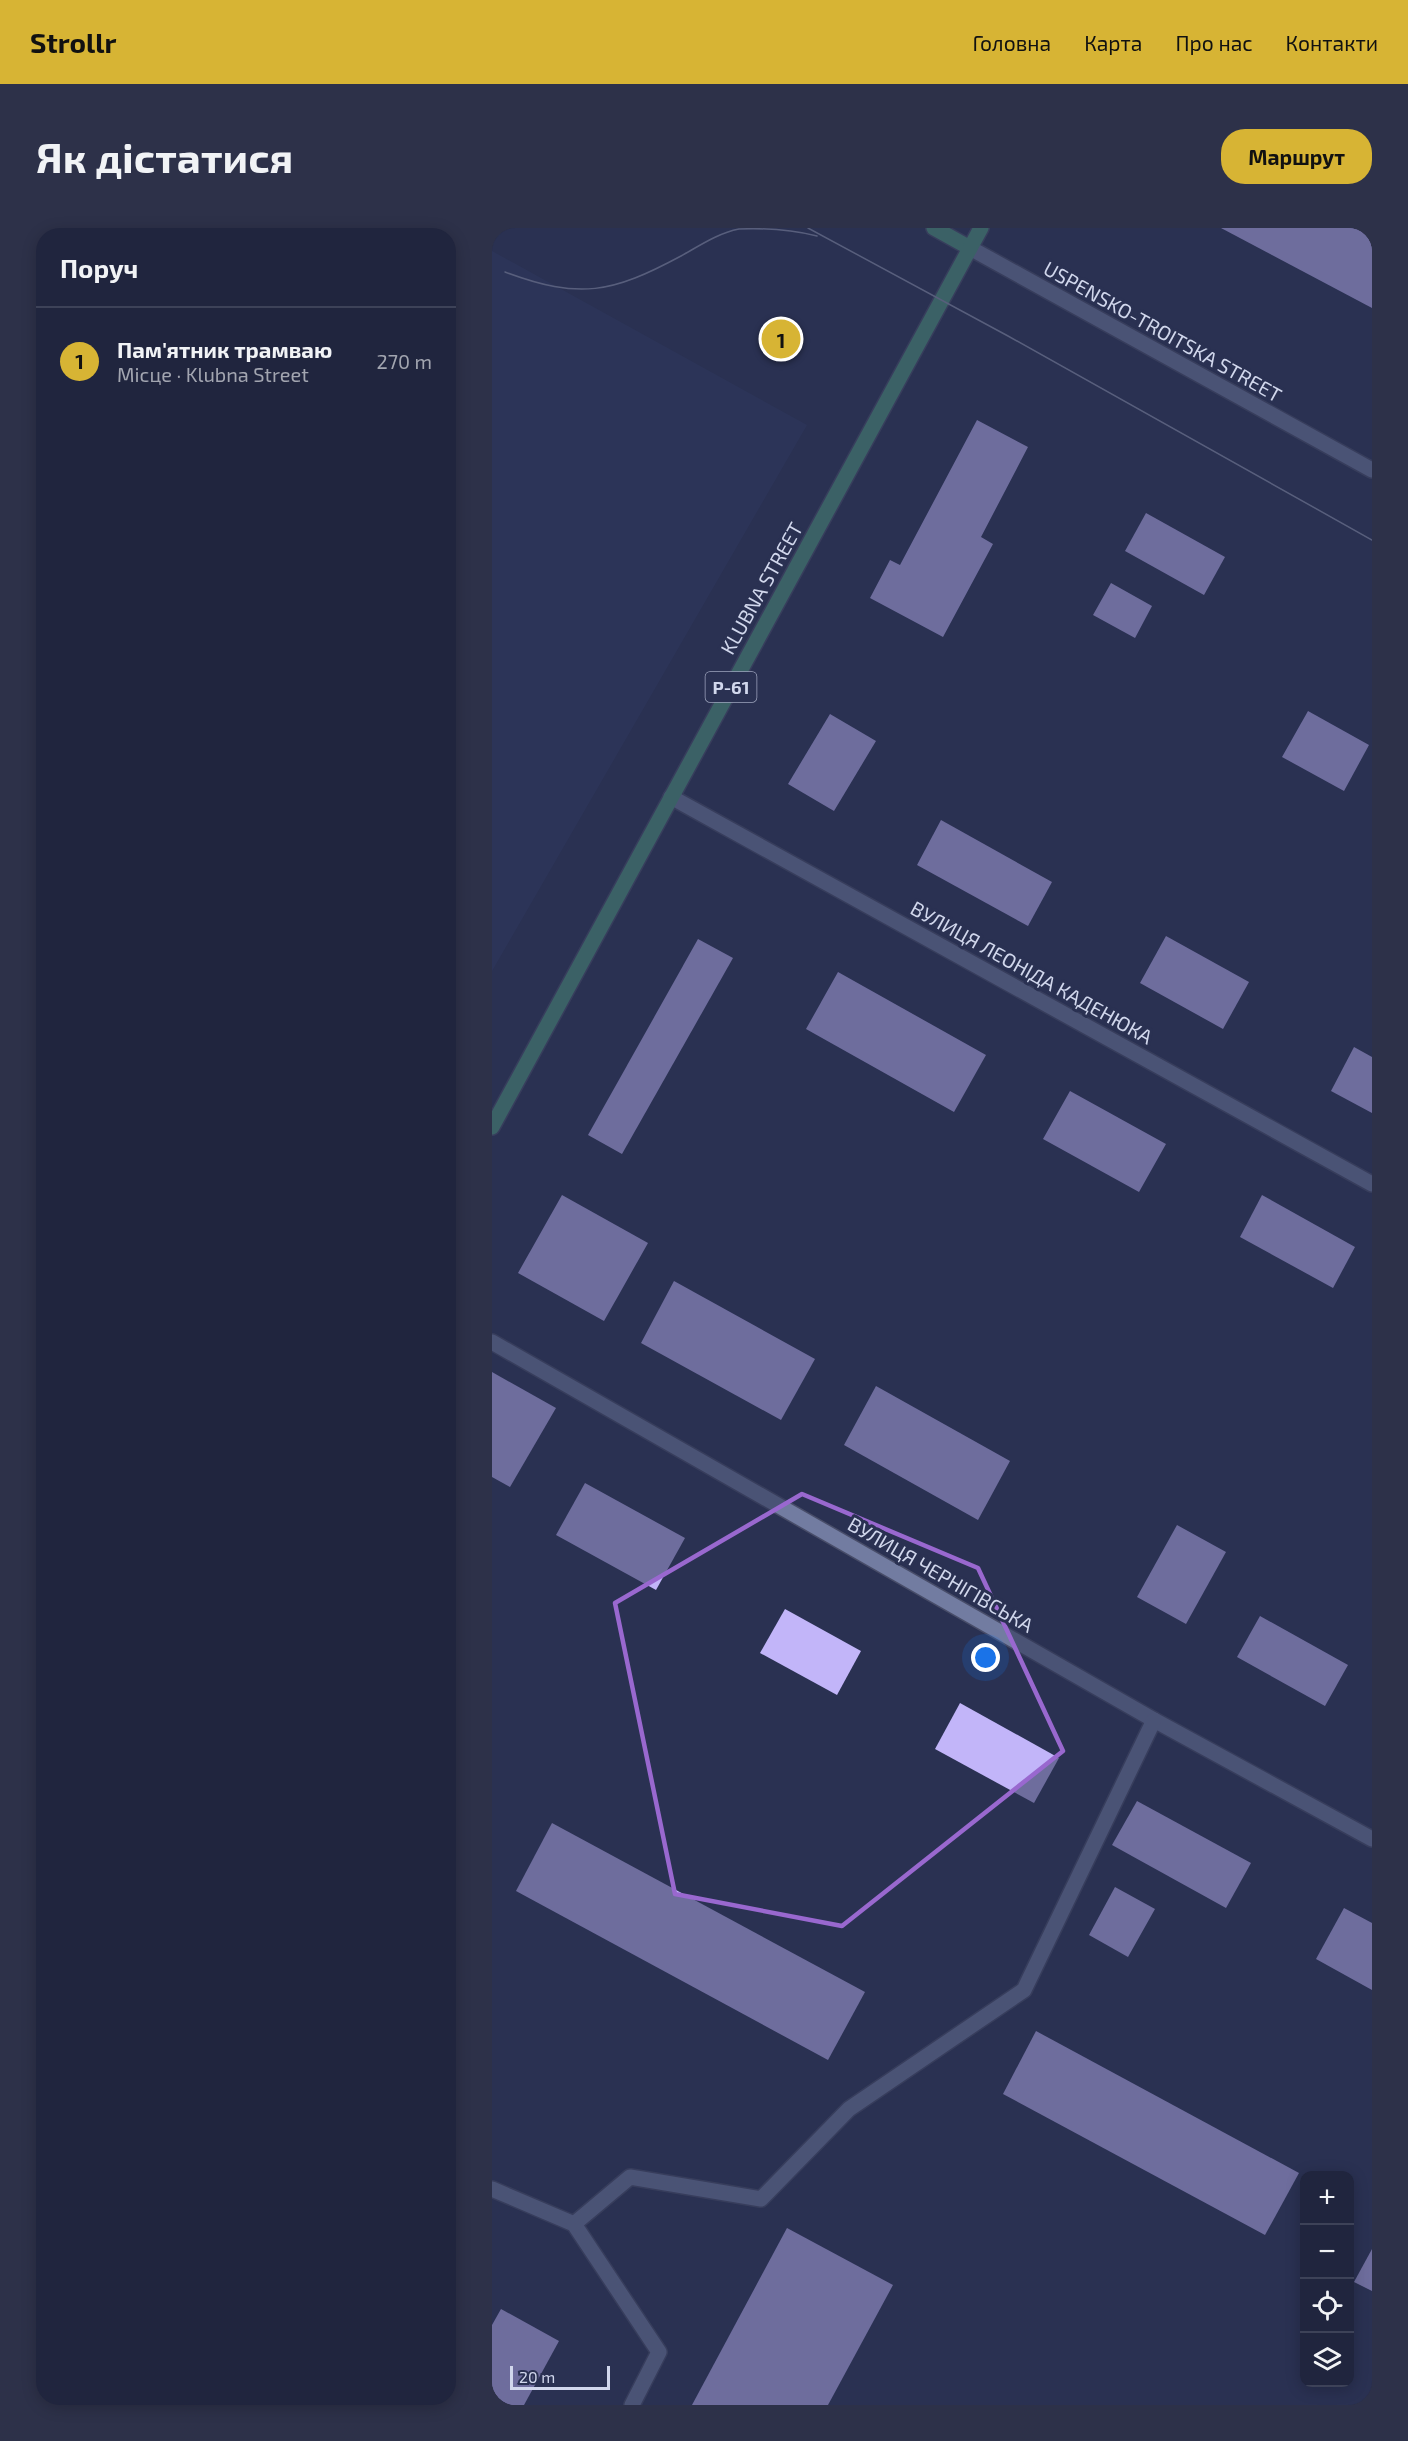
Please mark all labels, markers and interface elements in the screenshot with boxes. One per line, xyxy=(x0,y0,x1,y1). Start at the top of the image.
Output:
text: Strollr xyxy=(30,25,116,59)
text: Головна xyxy=(972,30,1051,55)
text: Карта xyxy=(1084,30,1142,55)
text: Про нас xyxy=(1175,30,1253,55)
text: Контакти xyxy=(1286,30,1378,55)
button: Маршрут xyxy=(1221,129,1372,184)
text: Як дістатися xyxy=(36,131,293,181)
text: Поруч xyxy=(60,252,138,283)
street label: USPENSKO-TROITSKA STREET xyxy=(1040,255,1286,407)
pin: 1 xyxy=(762,316,800,362)
text: Пам'ятник трамваю xyxy=(117,336,332,362)
text: 1 xyxy=(75,349,84,373)
text: 270 m xyxy=(376,349,432,373)
text: Місце · Klubna Street xyxy=(117,362,309,386)
street label: KLUBNA STREET xyxy=(715,517,807,658)
road number: Р-61 xyxy=(706,672,756,702)
street label: ВУЛИЦЯ ЛЕОНІДА КАДЕНЮКА xyxy=(907,895,1158,1049)
street label: ВУЛИЦЯ ЧЕРНІГІВСЬКА xyxy=(844,1511,1038,1637)
your location xyxy=(971,1643,1000,1672)
map controls xyxy=(1300,2171,1354,2387)
button: + xyxy=(1300,2171,1354,2225)
button: − xyxy=(1300,2225,1354,2279)
button: locate xyxy=(1300,2279,1354,2333)
button: layers xyxy=(1300,2333,1354,2387)
scale bar xyxy=(510,2363,610,2390)
text: 20 m xyxy=(519,2367,555,2386)

